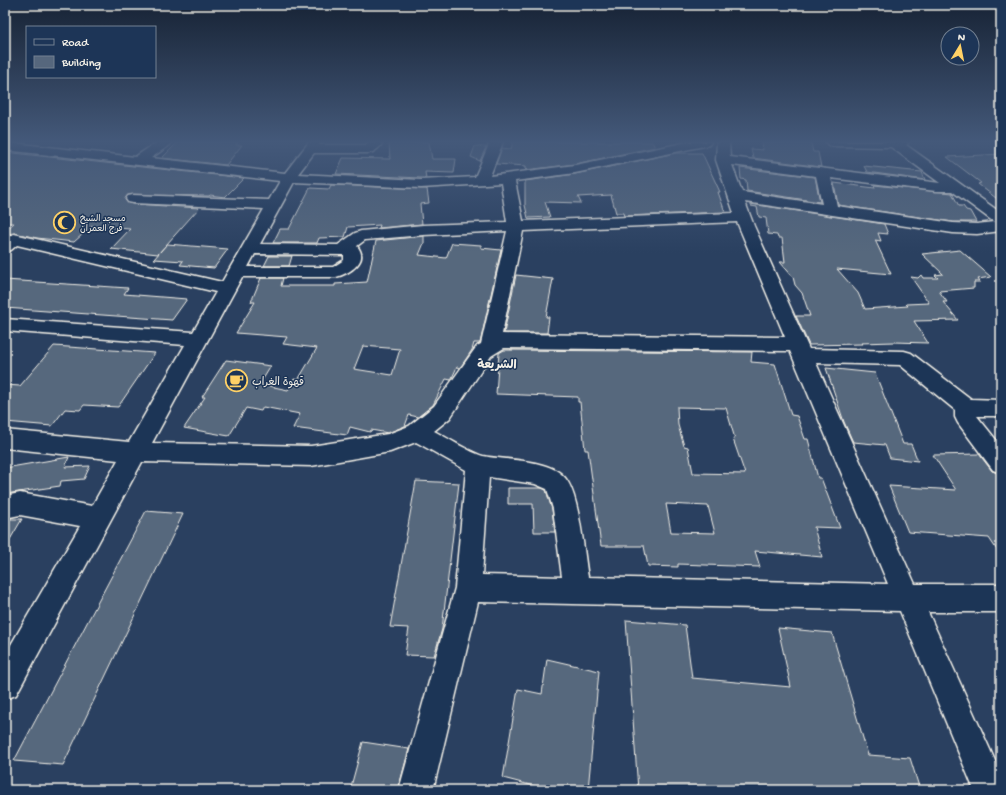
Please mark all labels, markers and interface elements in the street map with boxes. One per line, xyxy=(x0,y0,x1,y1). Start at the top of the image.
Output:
legend xyxy=(26,26,156,78)
north arrow xyxy=(940,26,980,66)
text: N xyxy=(957,32,966,45)
text: Road xyxy=(62,37,89,51)
text: Building xyxy=(61,57,101,71)
mosque icon: مسجد الشيخ فرج العمران xyxy=(51,210,77,236)
place label: مسجد الشيخ فرج العمران xyxy=(80,214,126,235)
district label: الشريعة xyxy=(477,358,517,373)
cafe icon: قهوة الغراب xyxy=(224,368,250,394)
place label: قهوة الغراب xyxy=(252,376,304,389)

